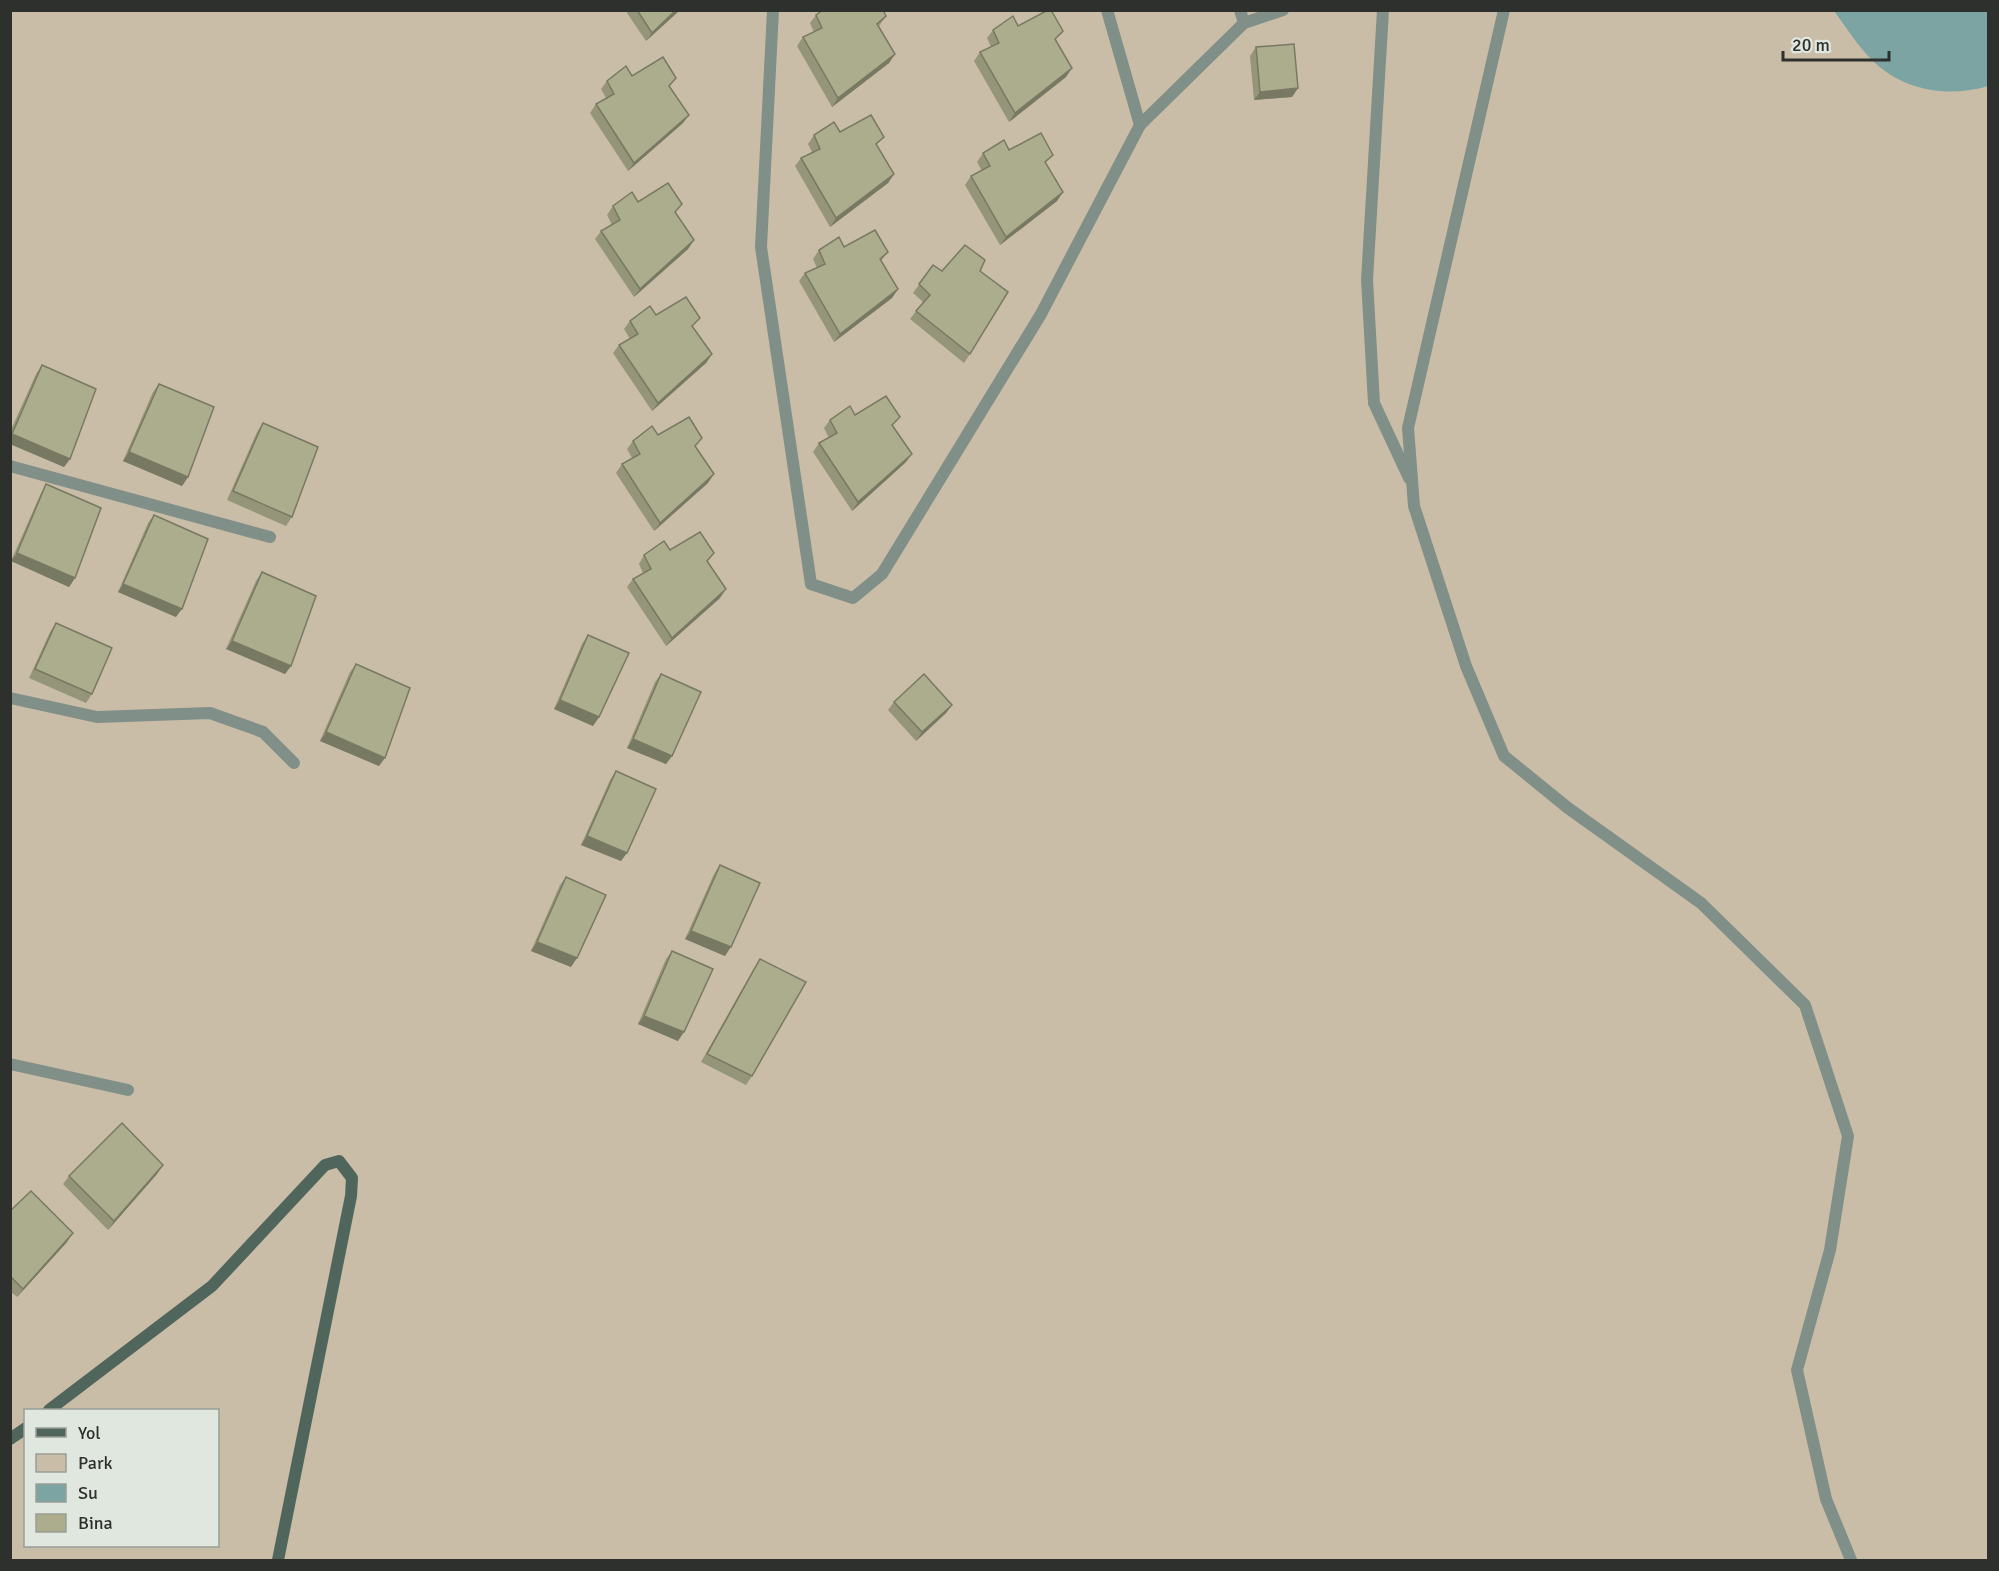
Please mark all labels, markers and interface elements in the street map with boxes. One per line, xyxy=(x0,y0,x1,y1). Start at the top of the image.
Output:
scale bar xyxy=(1783,24,1890,62)
text: 20 m xyxy=(1792,34,1830,56)
legend xyxy=(24,1409,219,1547)
text: Yol xyxy=(78,1422,101,1444)
text: Park xyxy=(78,1452,113,1474)
text: Su xyxy=(78,1482,98,1504)
text: Bina xyxy=(78,1512,113,1534)

